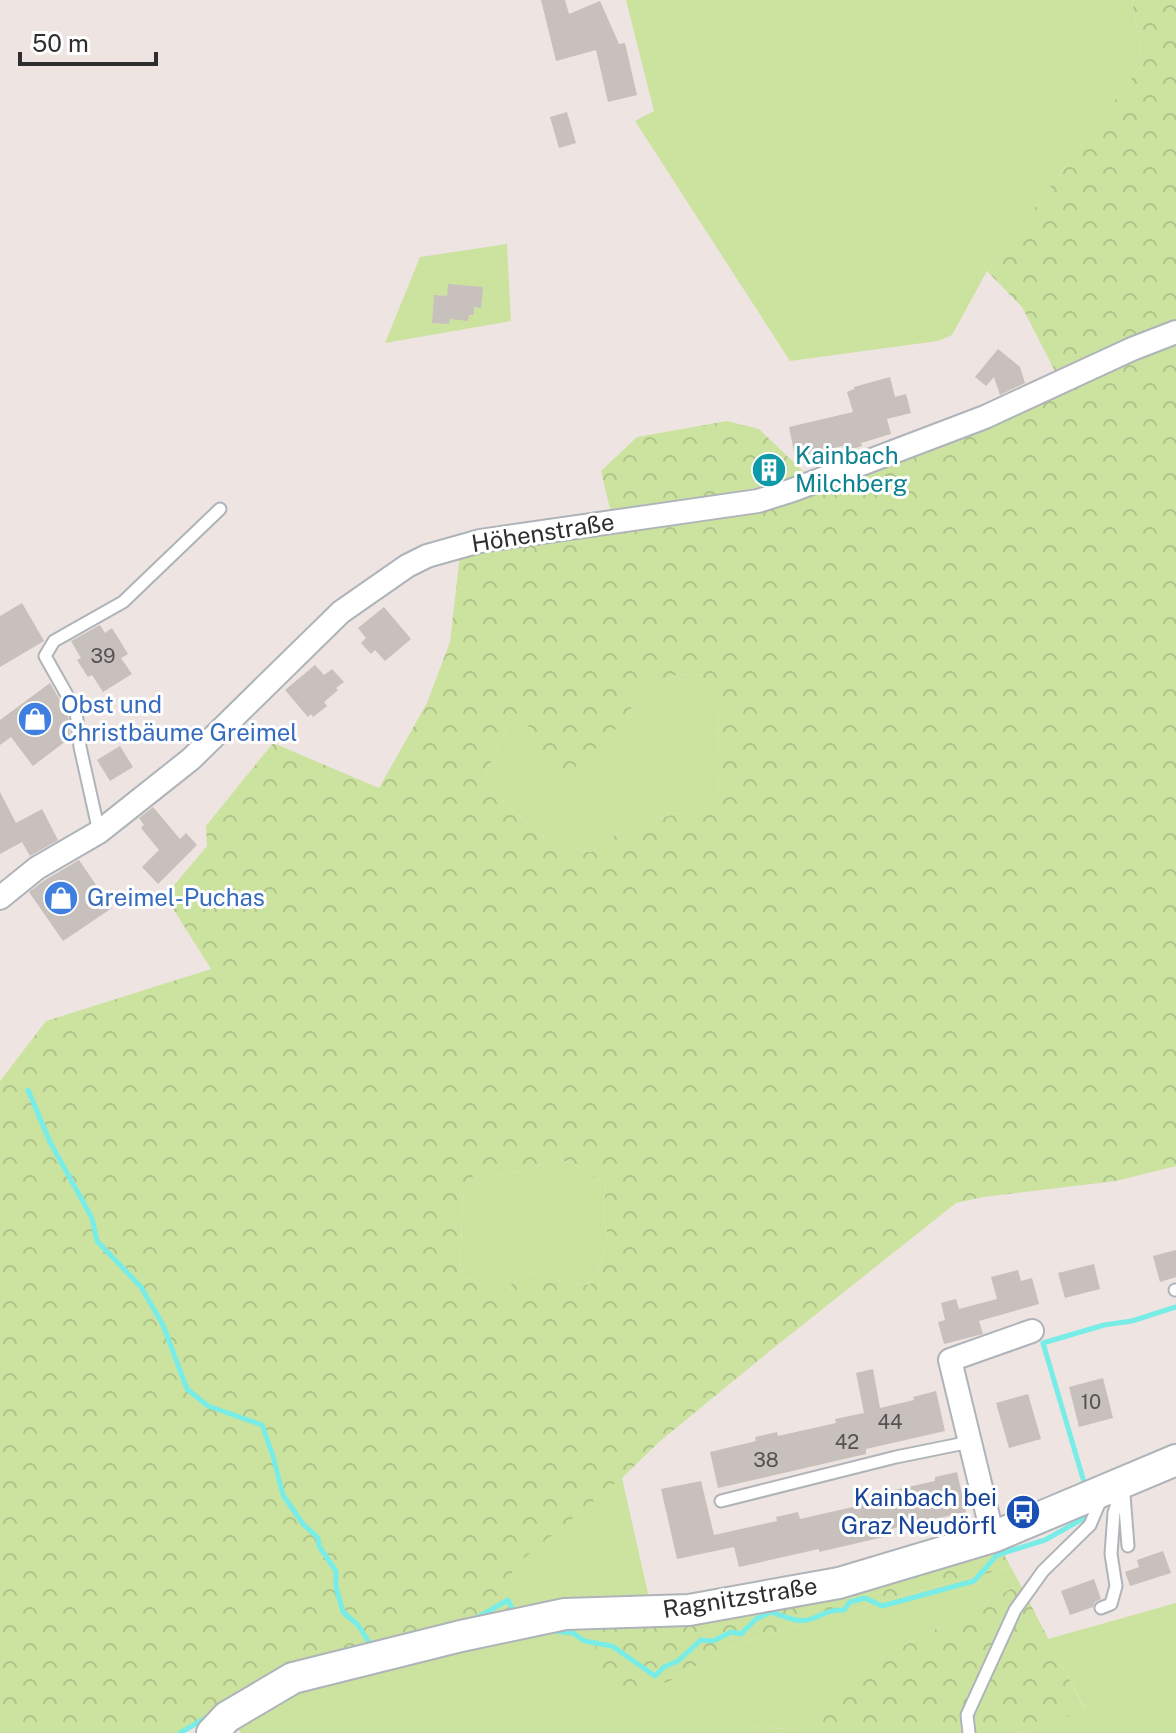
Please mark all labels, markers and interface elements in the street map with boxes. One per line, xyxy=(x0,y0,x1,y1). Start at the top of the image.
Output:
scale bar xyxy=(20,16,156,66)
text: 50 m xyxy=(32,29,89,57)
place label: Kainbach Milchberg xyxy=(795,441,908,497)
building icon: Kainbach Milchberg xyxy=(750,451,788,489)
street label: Höhenstraße xyxy=(469,507,616,557)
house number: 39 xyxy=(91,644,115,668)
place label: Obst und Christbäume Greimel xyxy=(61,690,298,746)
shop icon: Obst und Christbäume Greimel xyxy=(16,700,54,738)
shop icon: Greimel-Puchas xyxy=(42,879,80,917)
place label: Greimel-Puchas xyxy=(87,883,265,911)
house number: 10 xyxy=(1081,1390,1101,1414)
house number: 44 xyxy=(877,1410,903,1434)
house number: 42 xyxy=(835,1430,859,1454)
house number: 38 xyxy=(753,1448,779,1472)
place label: Kainbach bei Graz Neudörfl xyxy=(841,1483,997,1539)
bus stop icon: Kainbach bei Graz Neudörfl xyxy=(1004,1493,1042,1531)
street label: Ragnitzstraße xyxy=(661,1571,819,1623)

